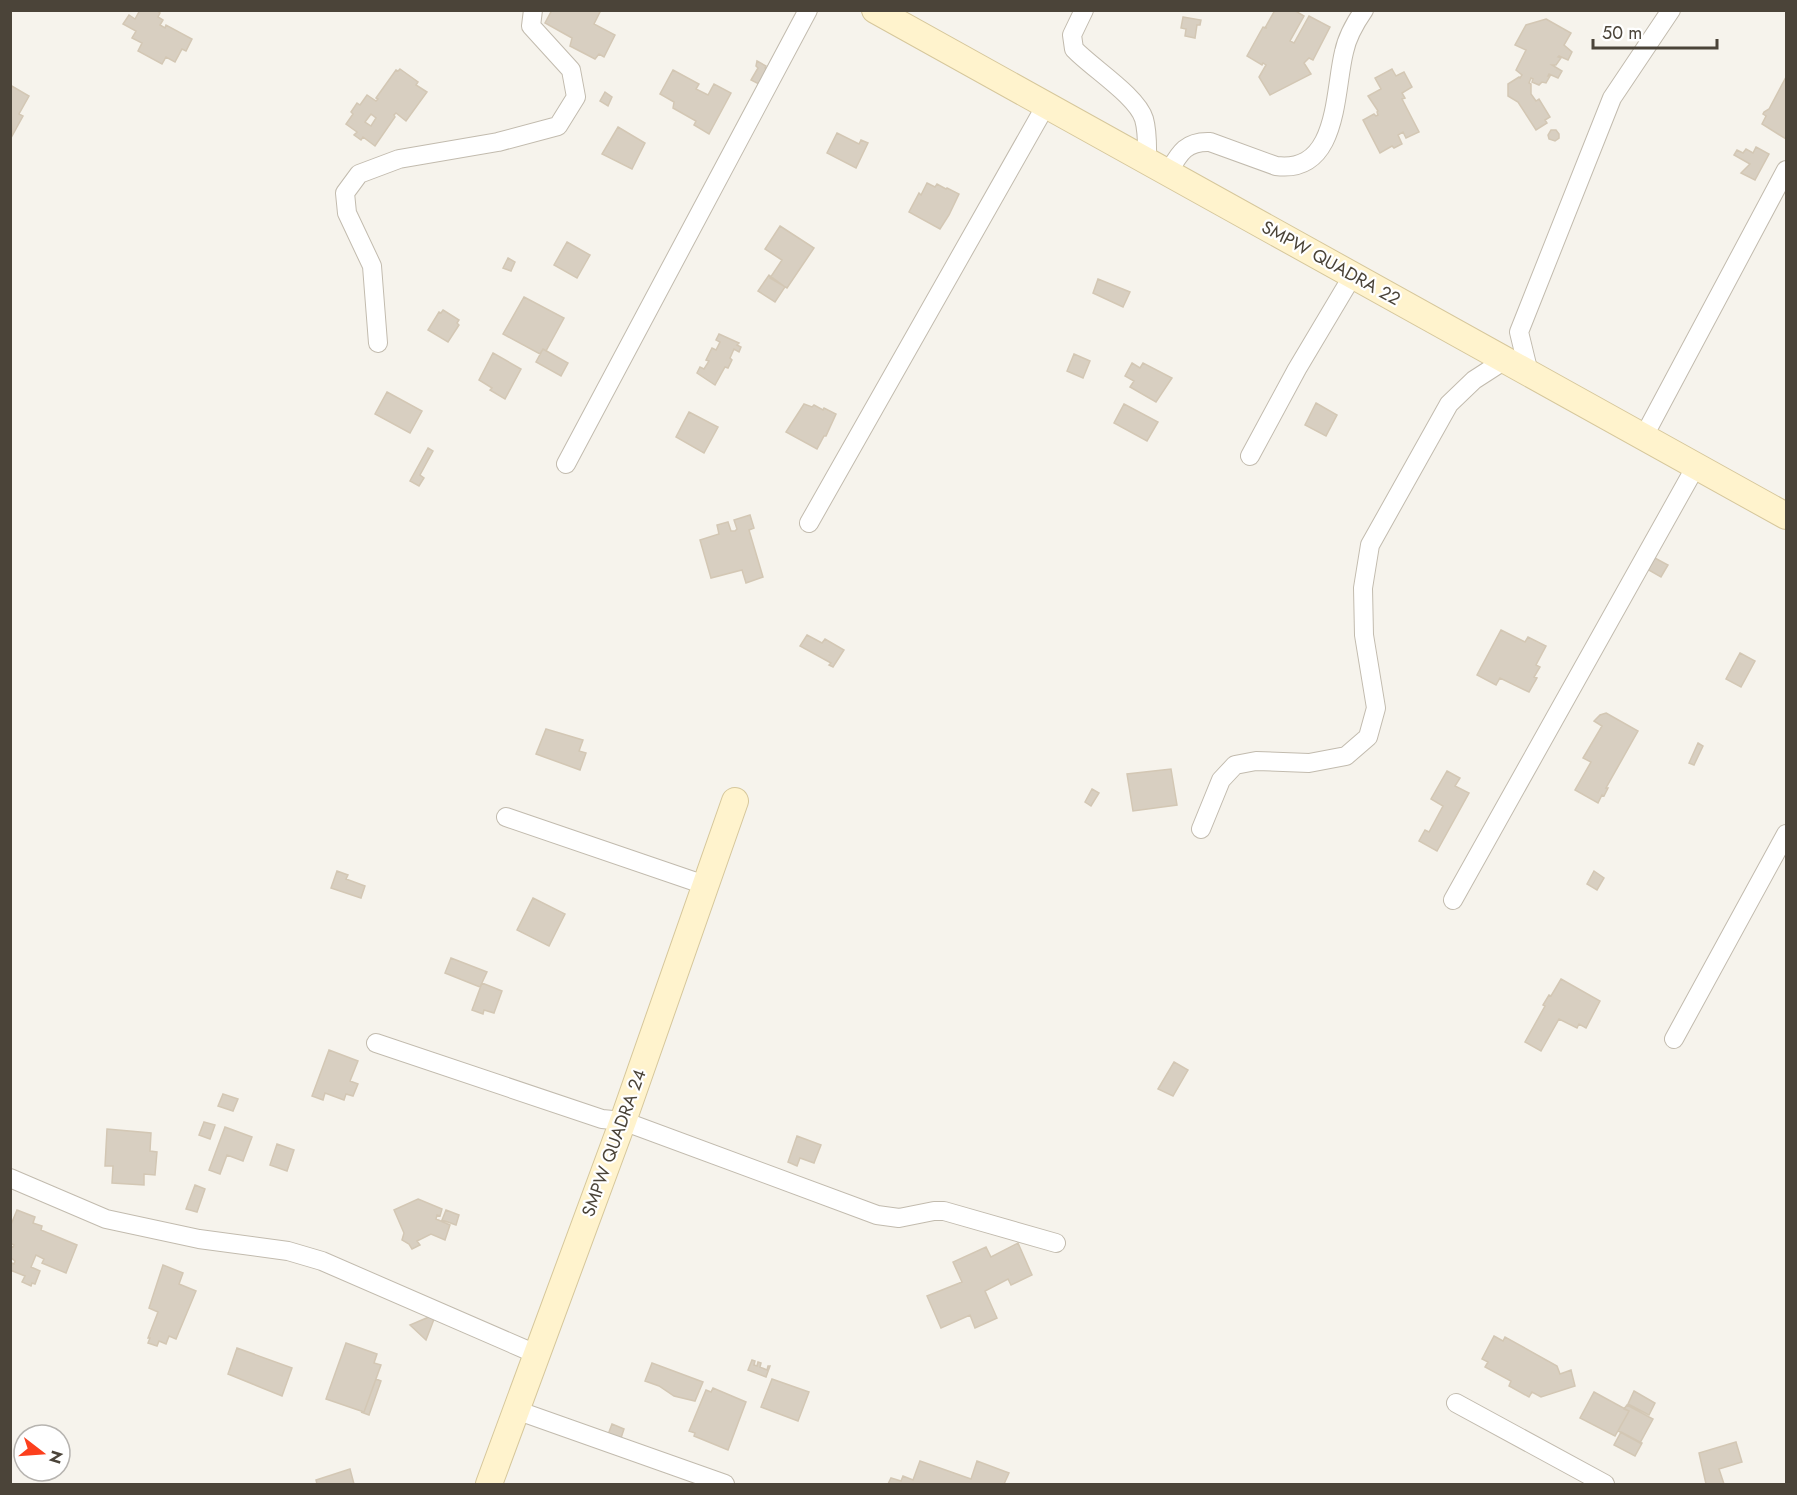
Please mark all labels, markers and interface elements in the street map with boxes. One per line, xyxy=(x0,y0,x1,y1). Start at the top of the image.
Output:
scale bar xyxy=(1593,12,1718,50)
text: 50 m xyxy=(1602,20,1642,46)
street label: SMPW QUADRA 22 xyxy=(1257,214,1405,312)
street label: SMPW QUADRA 24 xyxy=(575,1066,653,1220)
north arrow xyxy=(12,1423,72,1483)
text: N xyxy=(43,1448,69,1467)

